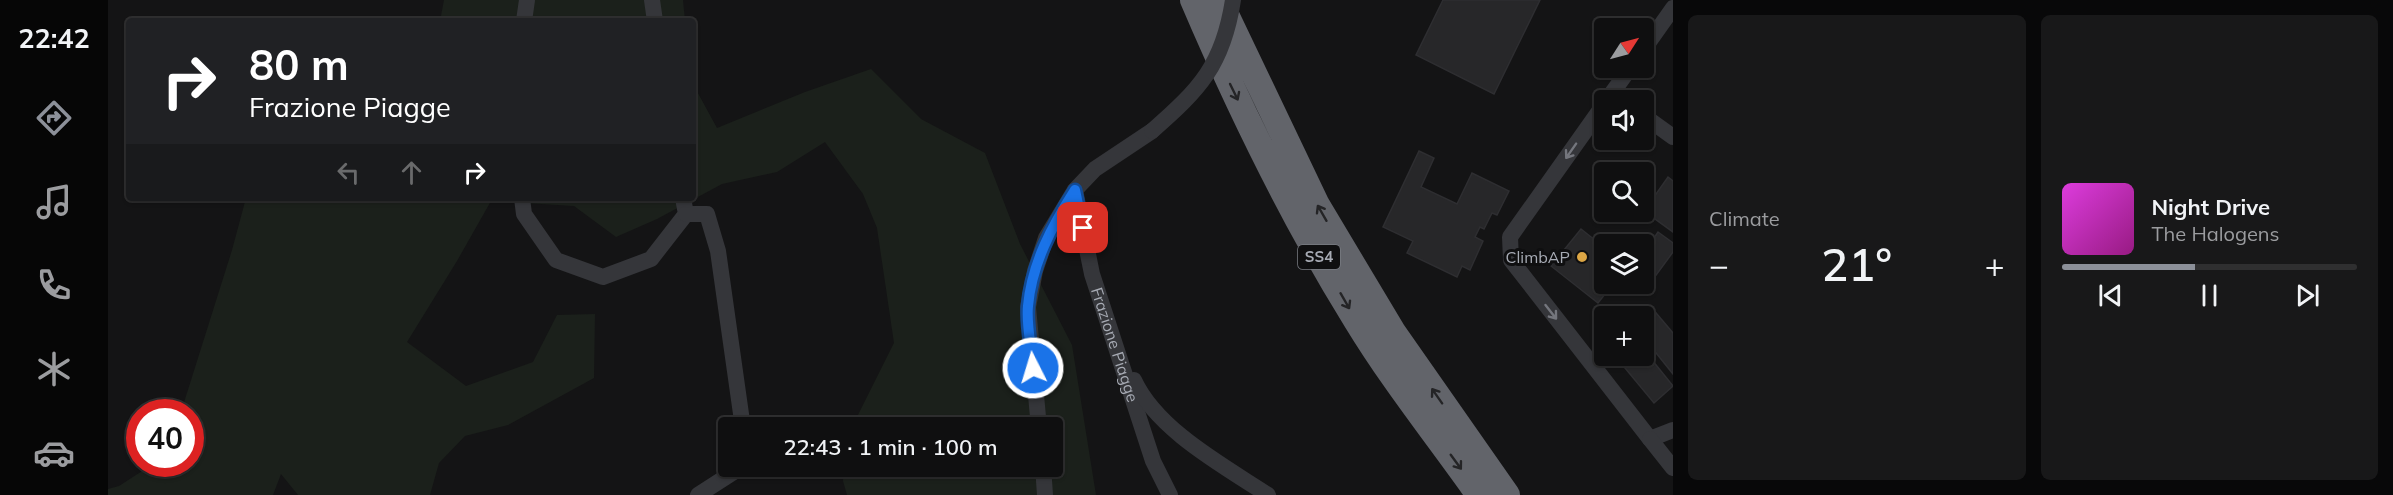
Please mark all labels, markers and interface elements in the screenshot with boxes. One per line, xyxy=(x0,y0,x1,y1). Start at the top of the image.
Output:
north arrow xyxy=(1594,18,1654,78)
map controls xyxy=(1594,18,1654,366)
text: 22:42 xyxy=(18,21,90,55)
text: 80 m xyxy=(249,38,349,91)
icon: right xyxy=(150,42,228,120)
one-way arrow xyxy=(1228,83,1240,101)
text: Frazione Piagge xyxy=(249,90,451,124)
button: sound xyxy=(1594,90,1654,150)
icon: directions xyxy=(33,97,75,139)
one-way arrow xyxy=(1565,142,1577,158)
icon: left xyxy=(332,156,365,189)
icon: ahead xyxy=(395,156,428,189)
icon: right xyxy=(458,156,491,189)
button: search xyxy=(1594,162,1654,222)
icon: music xyxy=(33,181,75,223)
text: Night Drive xyxy=(2152,193,2270,221)
pin xyxy=(1057,202,1108,253)
one-way arrow xyxy=(1316,205,1328,222)
text: Climate xyxy=(1709,206,1780,231)
icon: arrive xyxy=(1066,211,1099,244)
text: The Halogens xyxy=(2152,221,2279,246)
button: layers xyxy=(1594,234,1654,294)
text: 21° xyxy=(1821,236,1892,292)
text: − xyxy=(1709,244,1729,285)
text: + xyxy=(1985,244,2004,285)
road number: SS4 xyxy=(1298,245,1340,269)
place label: ClimbAP xyxy=(1506,247,1570,267)
marker: ClimbAP xyxy=(1575,250,1589,264)
icon: phone xyxy=(33,264,75,306)
icon: previous xyxy=(2094,279,2127,312)
icon: pause xyxy=(2193,279,2226,312)
icon: next xyxy=(2291,279,2324,312)
street label: Frazione Piagge xyxy=(1087,285,1143,405)
one-way arrow xyxy=(1339,292,1351,309)
one-way arrow xyxy=(1545,304,1558,320)
button: + xyxy=(1594,306,1654,366)
position arrow xyxy=(1001,336,1065,400)
icon: climate xyxy=(33,348,75,390)
one-way arrow xyxy=(1431,388,1443,404)
speed limit sign: 40 xyxy=(126,399,204,477)
icon: car xyxy=(33,432,75,474)
text: 22:43 · 1 min · 100 m xyxy=(783,433,998,461)
one-way arrow xyxy=(1449,453,1462,469)

